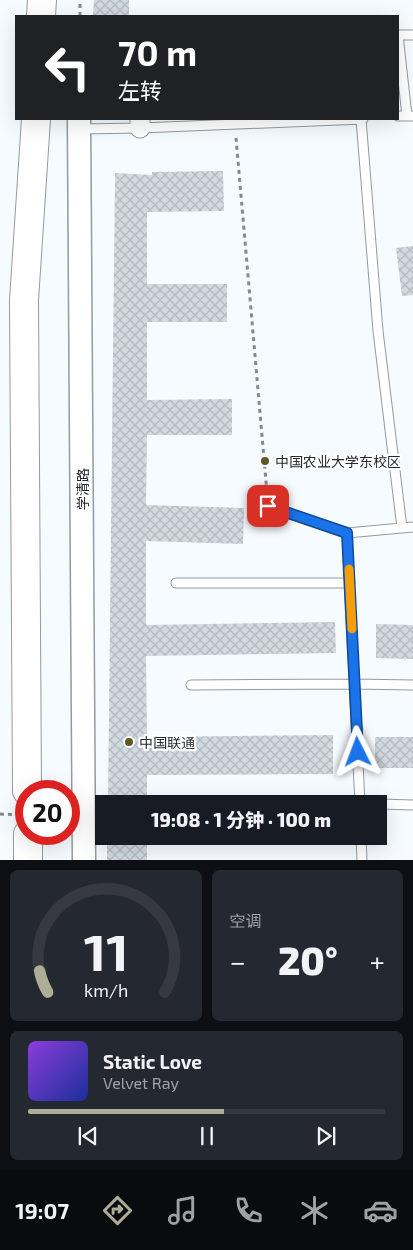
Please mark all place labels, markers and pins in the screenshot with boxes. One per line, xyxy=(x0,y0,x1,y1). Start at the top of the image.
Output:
place label: 中国农业大学东校区 xyxy=(275,453,401,470)
marker: 中国农业大学东校区 xyxy=(259,455,271,467)
pin xyxy=(247,485,289,527)
place label: 中国联通 xyxy=(139,734,195,751)
marker: 中国联通 xyxy=(123,736,135,748)

